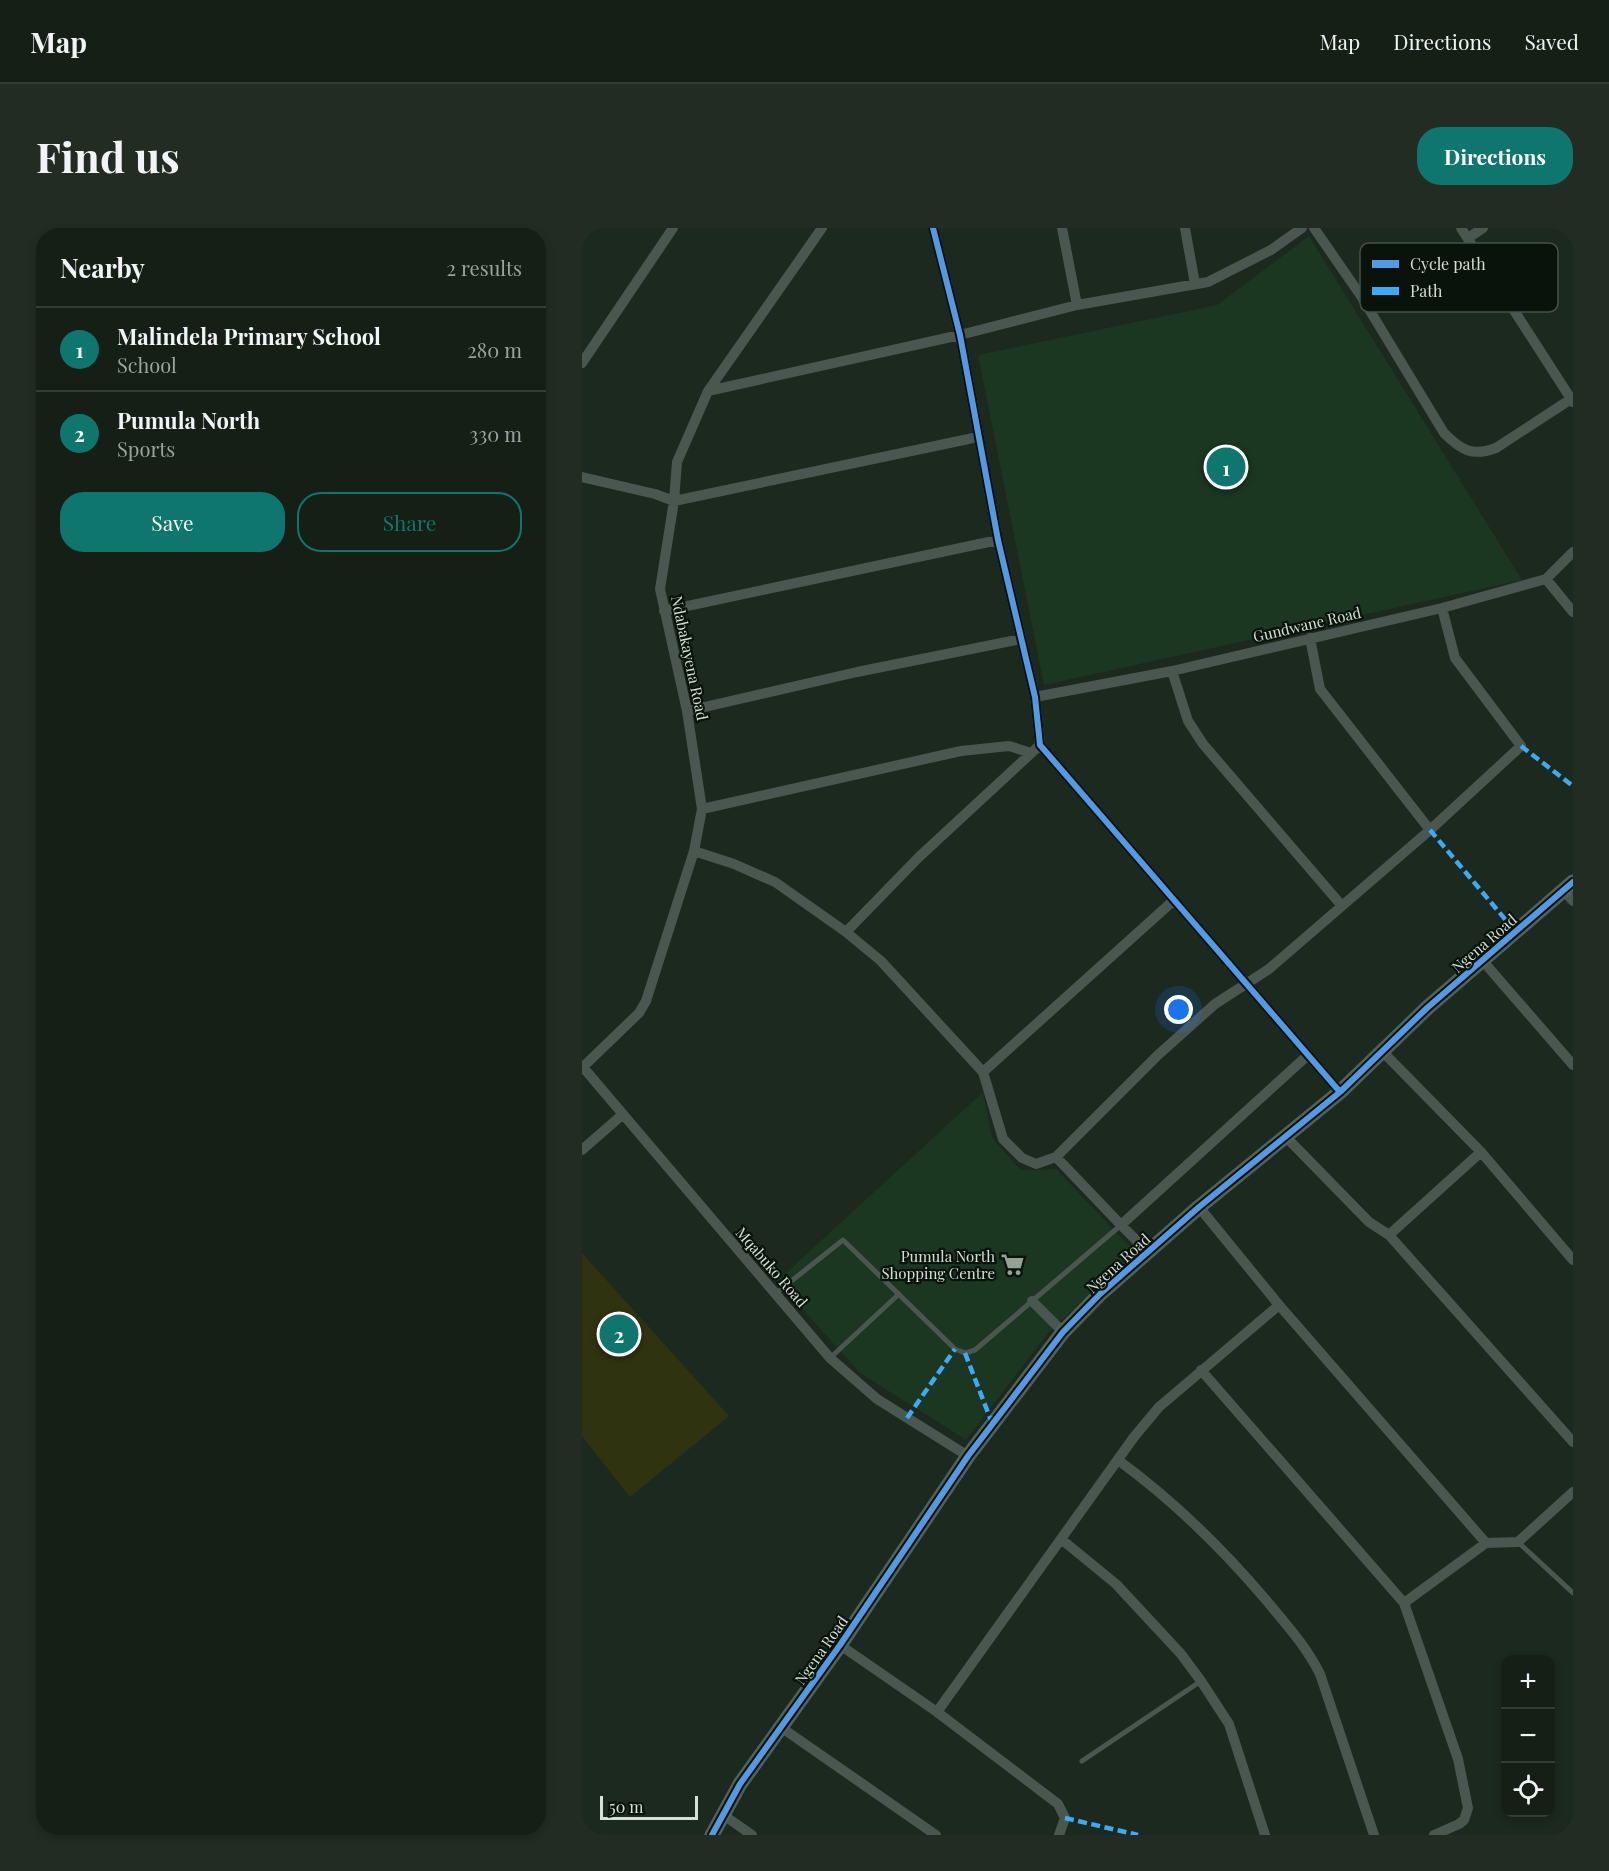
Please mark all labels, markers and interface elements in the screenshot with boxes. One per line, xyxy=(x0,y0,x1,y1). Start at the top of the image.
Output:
text: Map xyxy=(30,23,87,60)
text: Map xyxy=(1319,27,1360,55)
text: Directions xyxy=(1393,27,1491,55)
text: Saved xyxy=(1524,27,1579,55)
button: Directions xyxy=(1417,127,1573,185)
text: Find us xyxy=(36,128,180,184)
legend xyxy=(1360,243,1558,312)
text: Nearby xyxy=(60,250,145,285)
text: Cycle path xyxy=(1410,253,1486,274)
text: 2 results xyxy=(447,254,522,281)
text: Path xyxy=(1410,280,1443,301)
text: Malindela Primary School xyxy=(117,321,381,351)
text: 1 xyxy=(76,336,83,363)
text: 280 m xyxy=(467,336,522,363)
text: School xyxy=(117,351,177,378)
text: Pumula North xyxy=(117,405,260,435)
text: 2 xyxy=(74,420,85,447)
text: 330 m xyxy=(469,420,522,447)
text: Sports xyxy=(117,435,175,462)
pin: 1 xyxy=(1206,444,1246,490)
button: Save xyxy=(60,492,285,552)
button: Share xyxy=(297,492,522,552)
street label: Ndabakayena Road xyxy=(667,594,713,722)
street label: Gundwane Road xyxy=(1251,602,1363,646)
street label: Ngena Road xyxy=(1447,909,1521,977)
your location xyxy=(1164,995,1193,1024)
street label: Mqabuko Road xyxy=(732,1223,812,1311)
street label: Ngena Road xyxy=(1082,1229,1155,1297)
place label: Pumula North Shopping Centre xyxy=(881,1246,995,1283)
supermarket icon: Pumula North Shopping Centre xyxy=(1000,1252,1026,1278)
pin: 2 xyxy=(600,1312,639,1356)
street label: Ngena Road xyxy=(790,1611,852,1688)
map controls xyxy=(1501,1655,1555,1817)
button: + xyxy=(1501,1655,1555,1709)
button: − xyxy=(1501,1709,1555,1763)
button: locate xyxy=(1501,1763,1555,1817)
scale bar xyxy=(600,1793,698,1820)
text: 50 m xyxy=(609,1796,643,1817)

